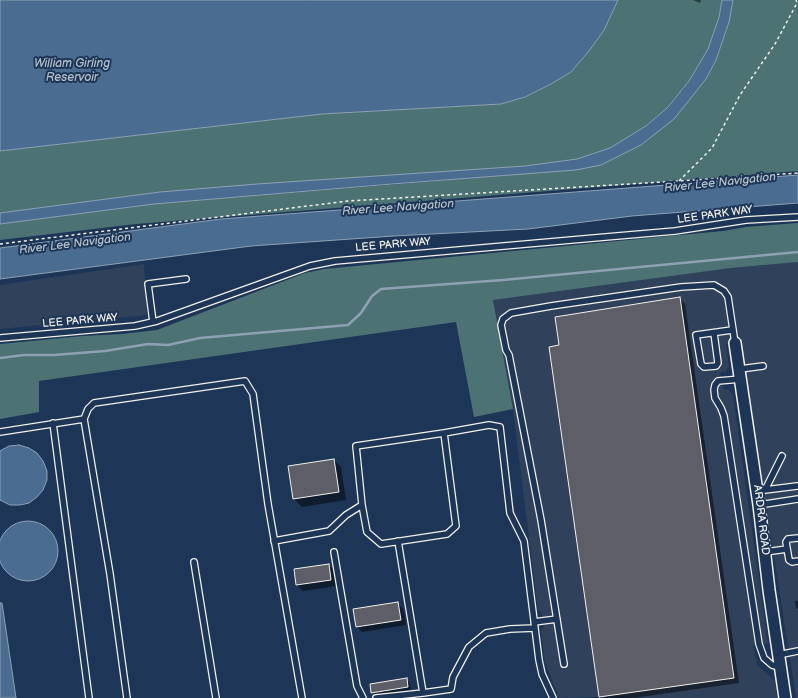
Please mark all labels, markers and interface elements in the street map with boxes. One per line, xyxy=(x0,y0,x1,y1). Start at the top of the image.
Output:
water label: William Girling Reservoir xyxy=(34,57,110,85)
water label: River Lee Navigation xyxy=(663,170,777,196)
water label: River Lee Navigation xyxy=(341,197,455,219)
street label: LEE PARK WAY xyxy=(677,203,753,227)
water label: River Lee Navigation xyxy=(18,230,132,258)
street label: LEE PARK WAY xyxy=(355,235,431,255)
street label: LEE PARK WAY xyxy=(42,311,118,331)
street label: ARDRA ROAD xyxy=(750,484,772,556)

